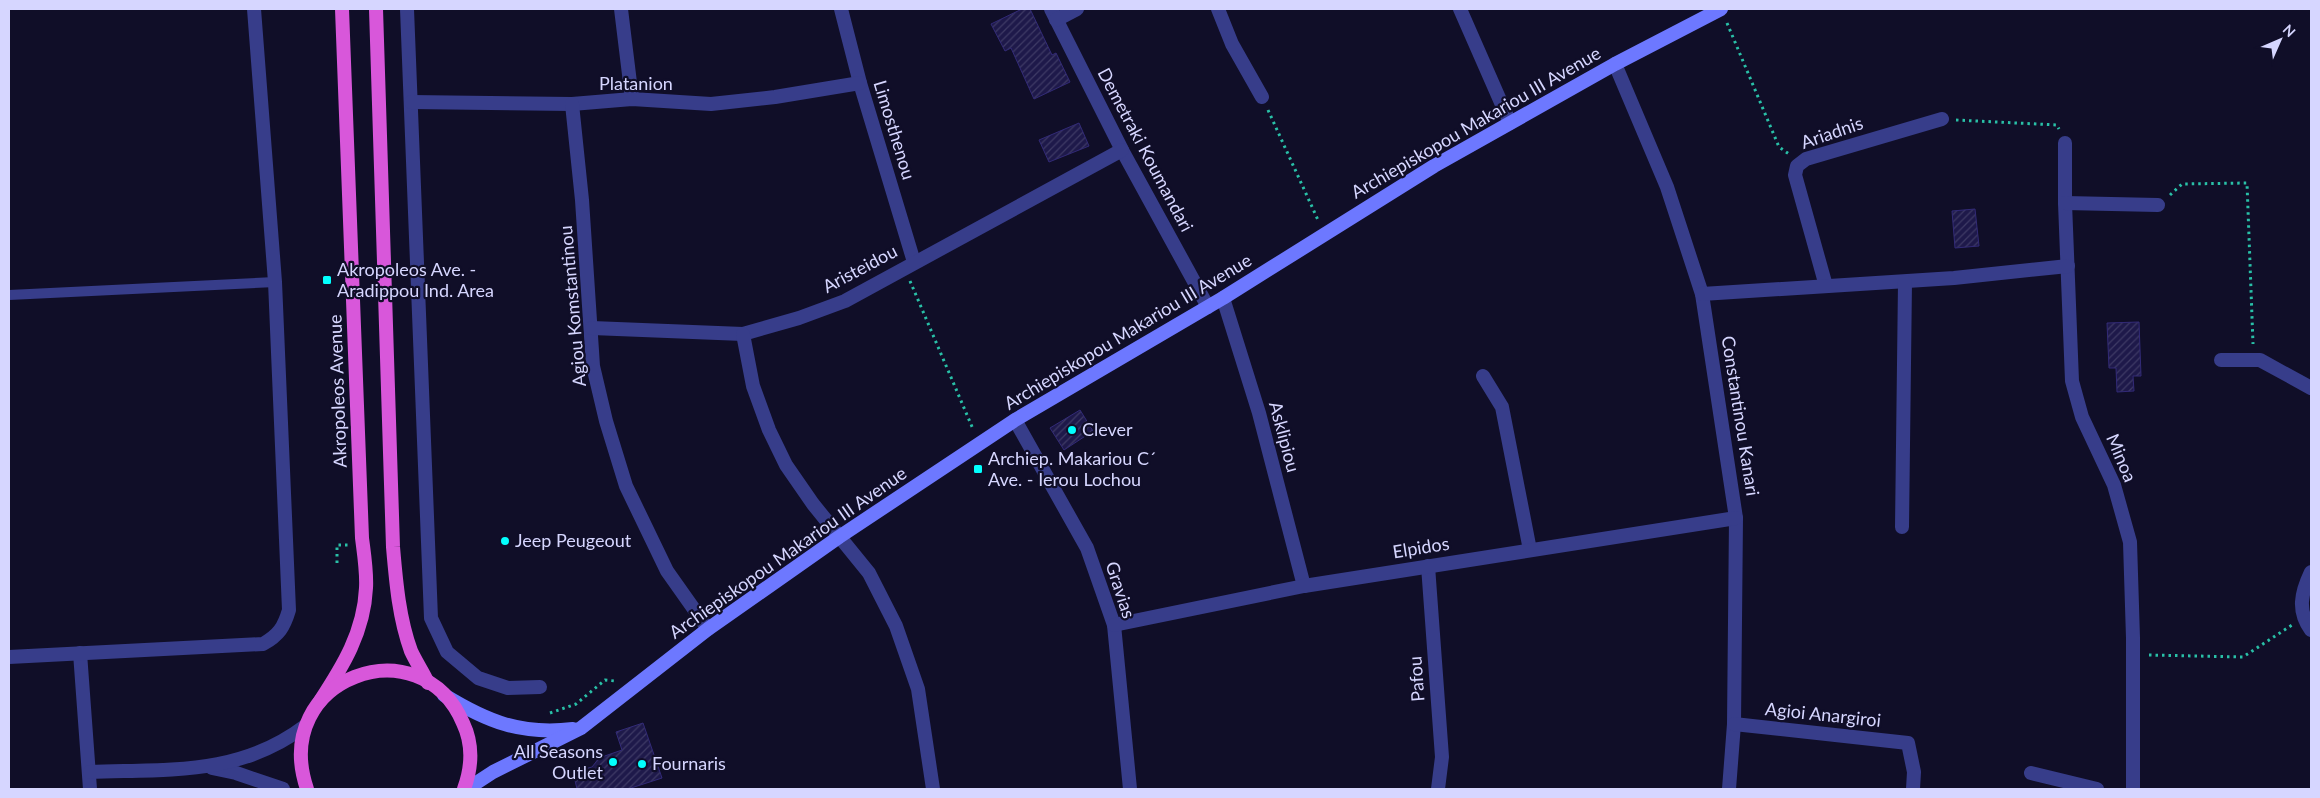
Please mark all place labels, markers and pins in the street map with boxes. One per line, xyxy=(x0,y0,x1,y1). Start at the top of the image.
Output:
place label: Akropoleos Ave. - Aradippou Ind. Area xyxy=(337,258,494,301)
marker: Akropoleos Ave. - Aradippou Ind. Area xyxy=(321,274,333,286)
place label: Clever xyxy=(1082,418,1133,440)
marker: Clever xyxy=(1066,424,1078,436)
place label: Archiep. Makariou C´ Ave. - Ierou Lochou xyxy=(988,447,1156,490)
marker: Archiep. Makariou C´ Ave. - Ierou Lochou xyxy=(972,463,984,475)
place label: Jeep Peugeout xyxy=(515,529,632,551)
marker: Jeep Peugeout xyxy=(499,535,511,547)
place label: All Seasons Outlet xyxy=(514,740,604,783)
place label: Fournaris xyxy=(652,752,726,774)
marker: All Seasons Outlet xyxy=(607,756,619,768)
marker: Fournaris xyxy=(636,758,648,770)

